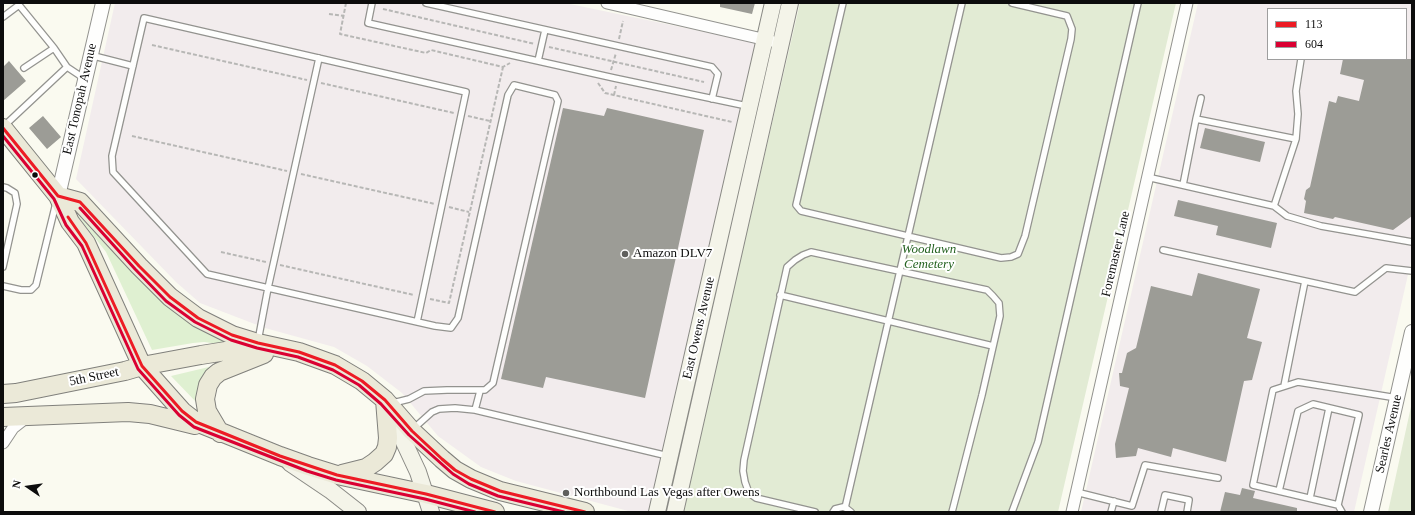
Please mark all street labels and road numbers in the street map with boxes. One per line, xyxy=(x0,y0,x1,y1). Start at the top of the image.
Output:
street label: East Tonopah Avenue xyxy=(60,42,100,156)
street label: Foremaster Lane xyxy=(1099,210,1133,298)
street label: East Owens Avenue xyxy=(680,275,718,381)
street label: 5th Street xyxy=(68,364,120,390)
street label: Searles Avenue xyxy=(1372,393,1406,475)

